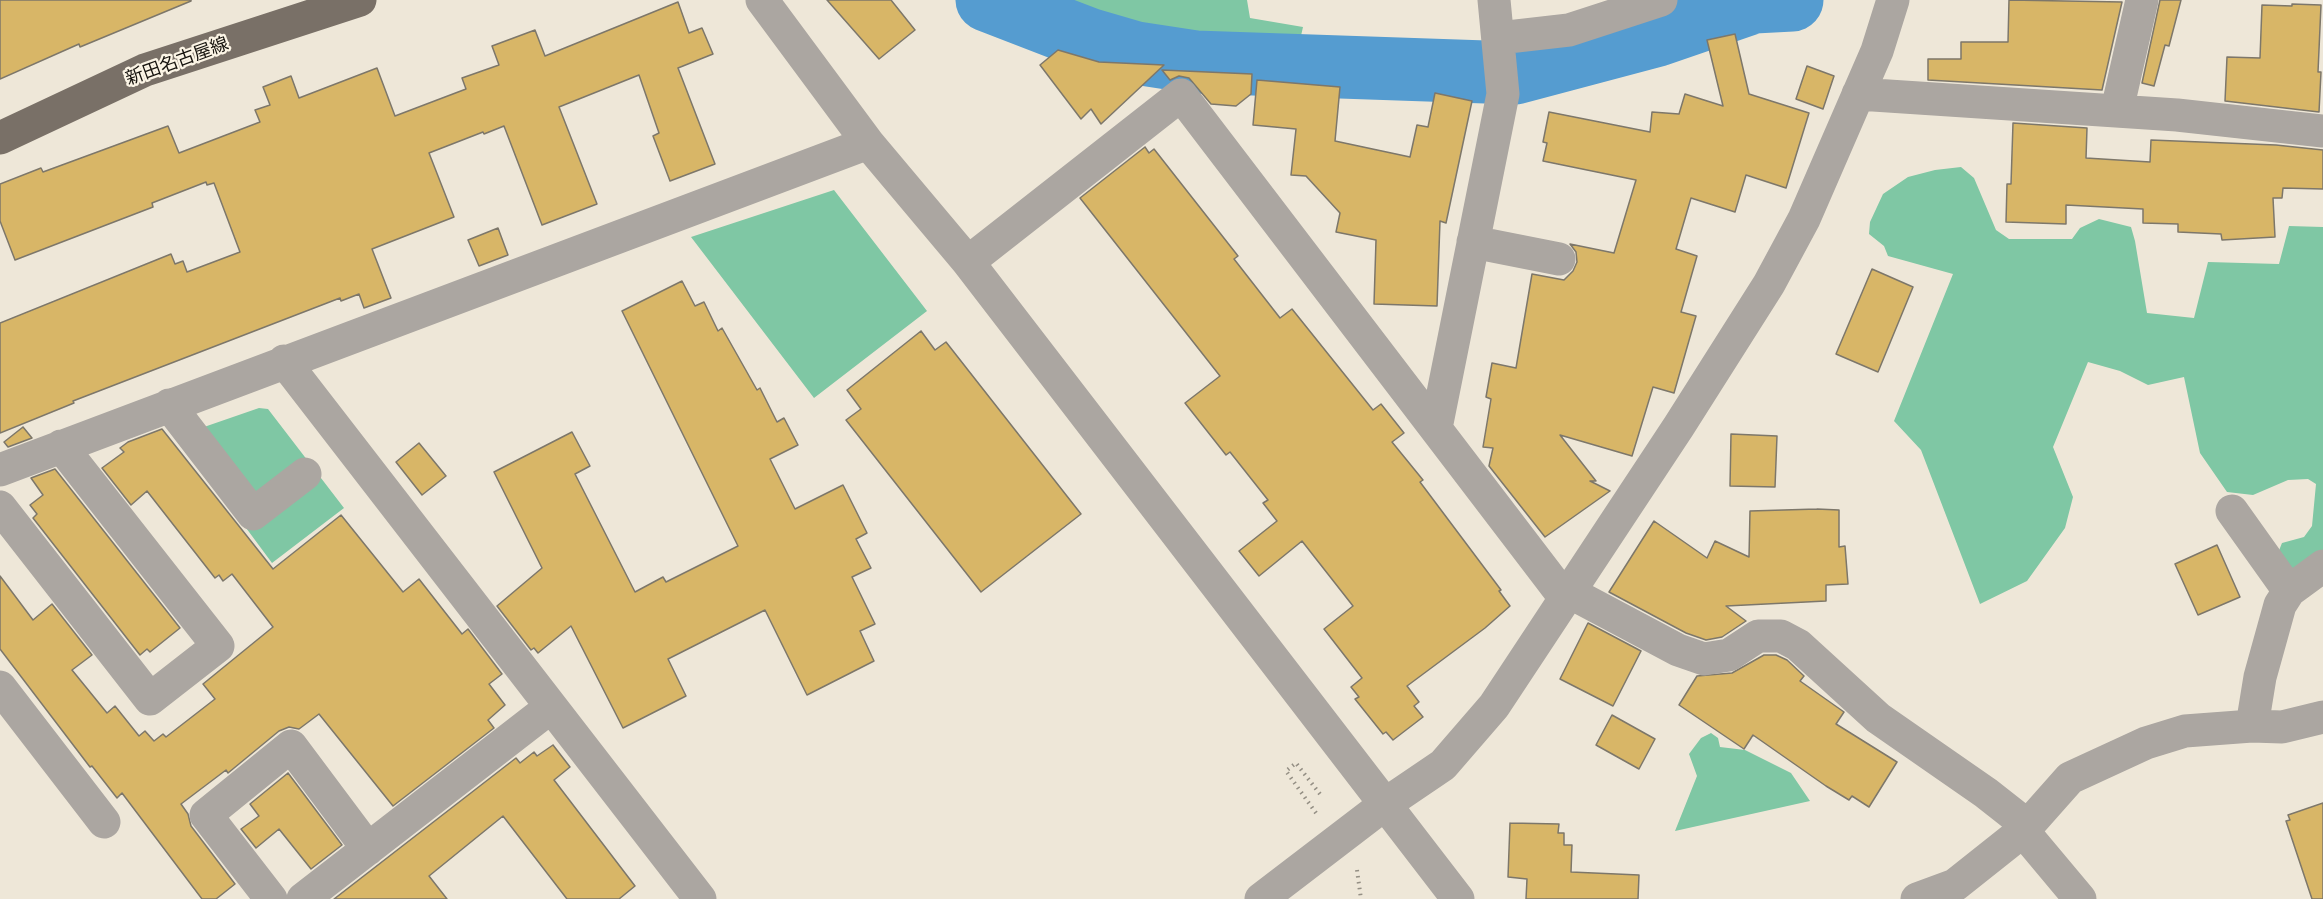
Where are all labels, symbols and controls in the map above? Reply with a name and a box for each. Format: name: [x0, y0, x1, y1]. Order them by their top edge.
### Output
street label: 新田名古屋線: [123, 32, 231, 90]

